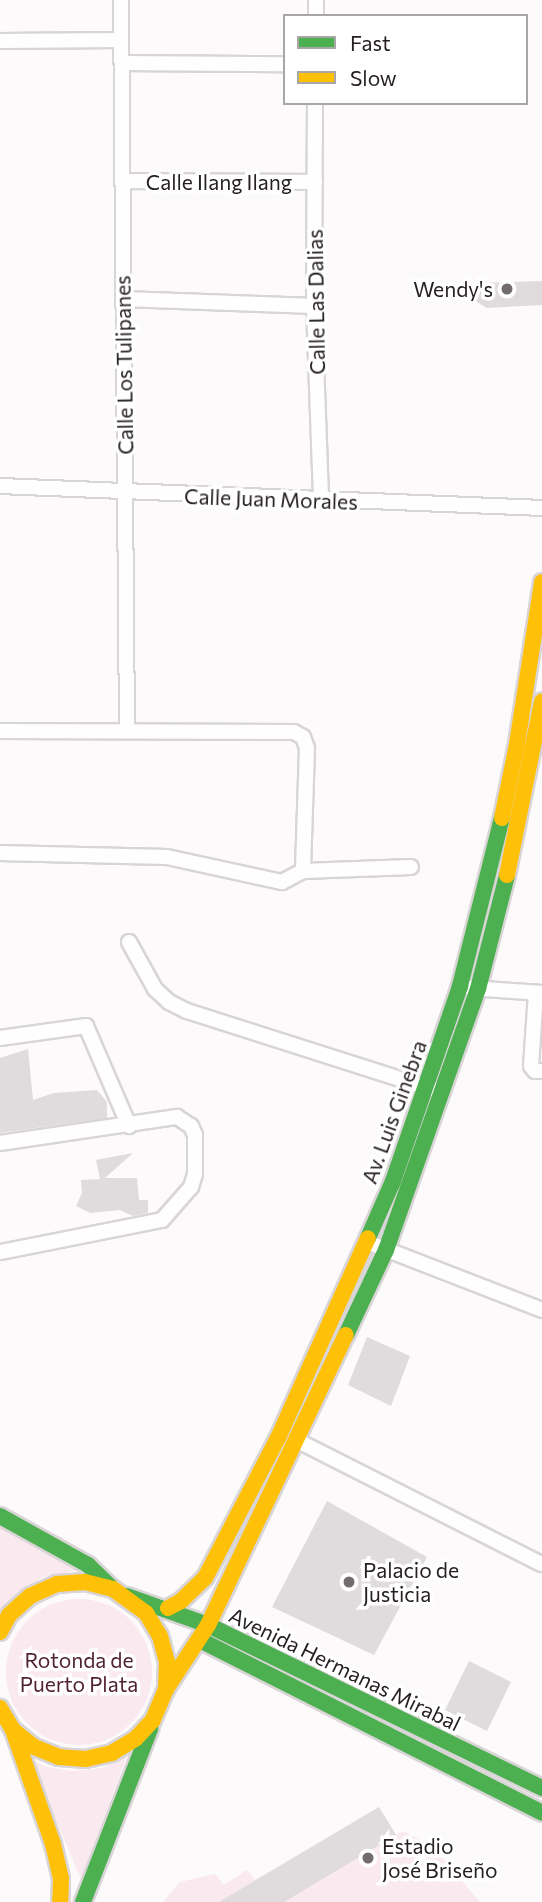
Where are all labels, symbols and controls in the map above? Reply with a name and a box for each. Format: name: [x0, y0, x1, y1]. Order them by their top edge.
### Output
legend: [283, 14, 528, 105]
text: Fast: [350, 30, 391, 55]
text: Slow: [350, 65, 397, 90]
street label: Calle Ilang Ilang: [146, 169, 292, 195]
street label: Calle Las Dalias: [302, 229, 330, 375]
street label: Calle Los Tulipanes: [110, 275, 138, 455]
place label: Wendy's: [413, 276, 493, 302]
marker: Wendy's: [499, 281, 515, 297]
street label: Calle Juan Morales: [184, 483, 358, 515]
street label: Av. Luis Ginebra: [356, 1037, 432, 1187]
place label: Palacio de Justicia: [363, 1557, 459, 1607]
marker: Palacio de Justicia: [341, 1574, 357, 1590]
street label: Avenida Hermanas Mirabal: [225, 1602, 465, 1736]
park label: Rotonda de Puerto Plata: [20, 1647, 138, 1697]
place label: Estadio José Briseño: [382, 1833, 498, 1883]
marker: Estadio José Briseño: [360, 1850, 376, 1866]

